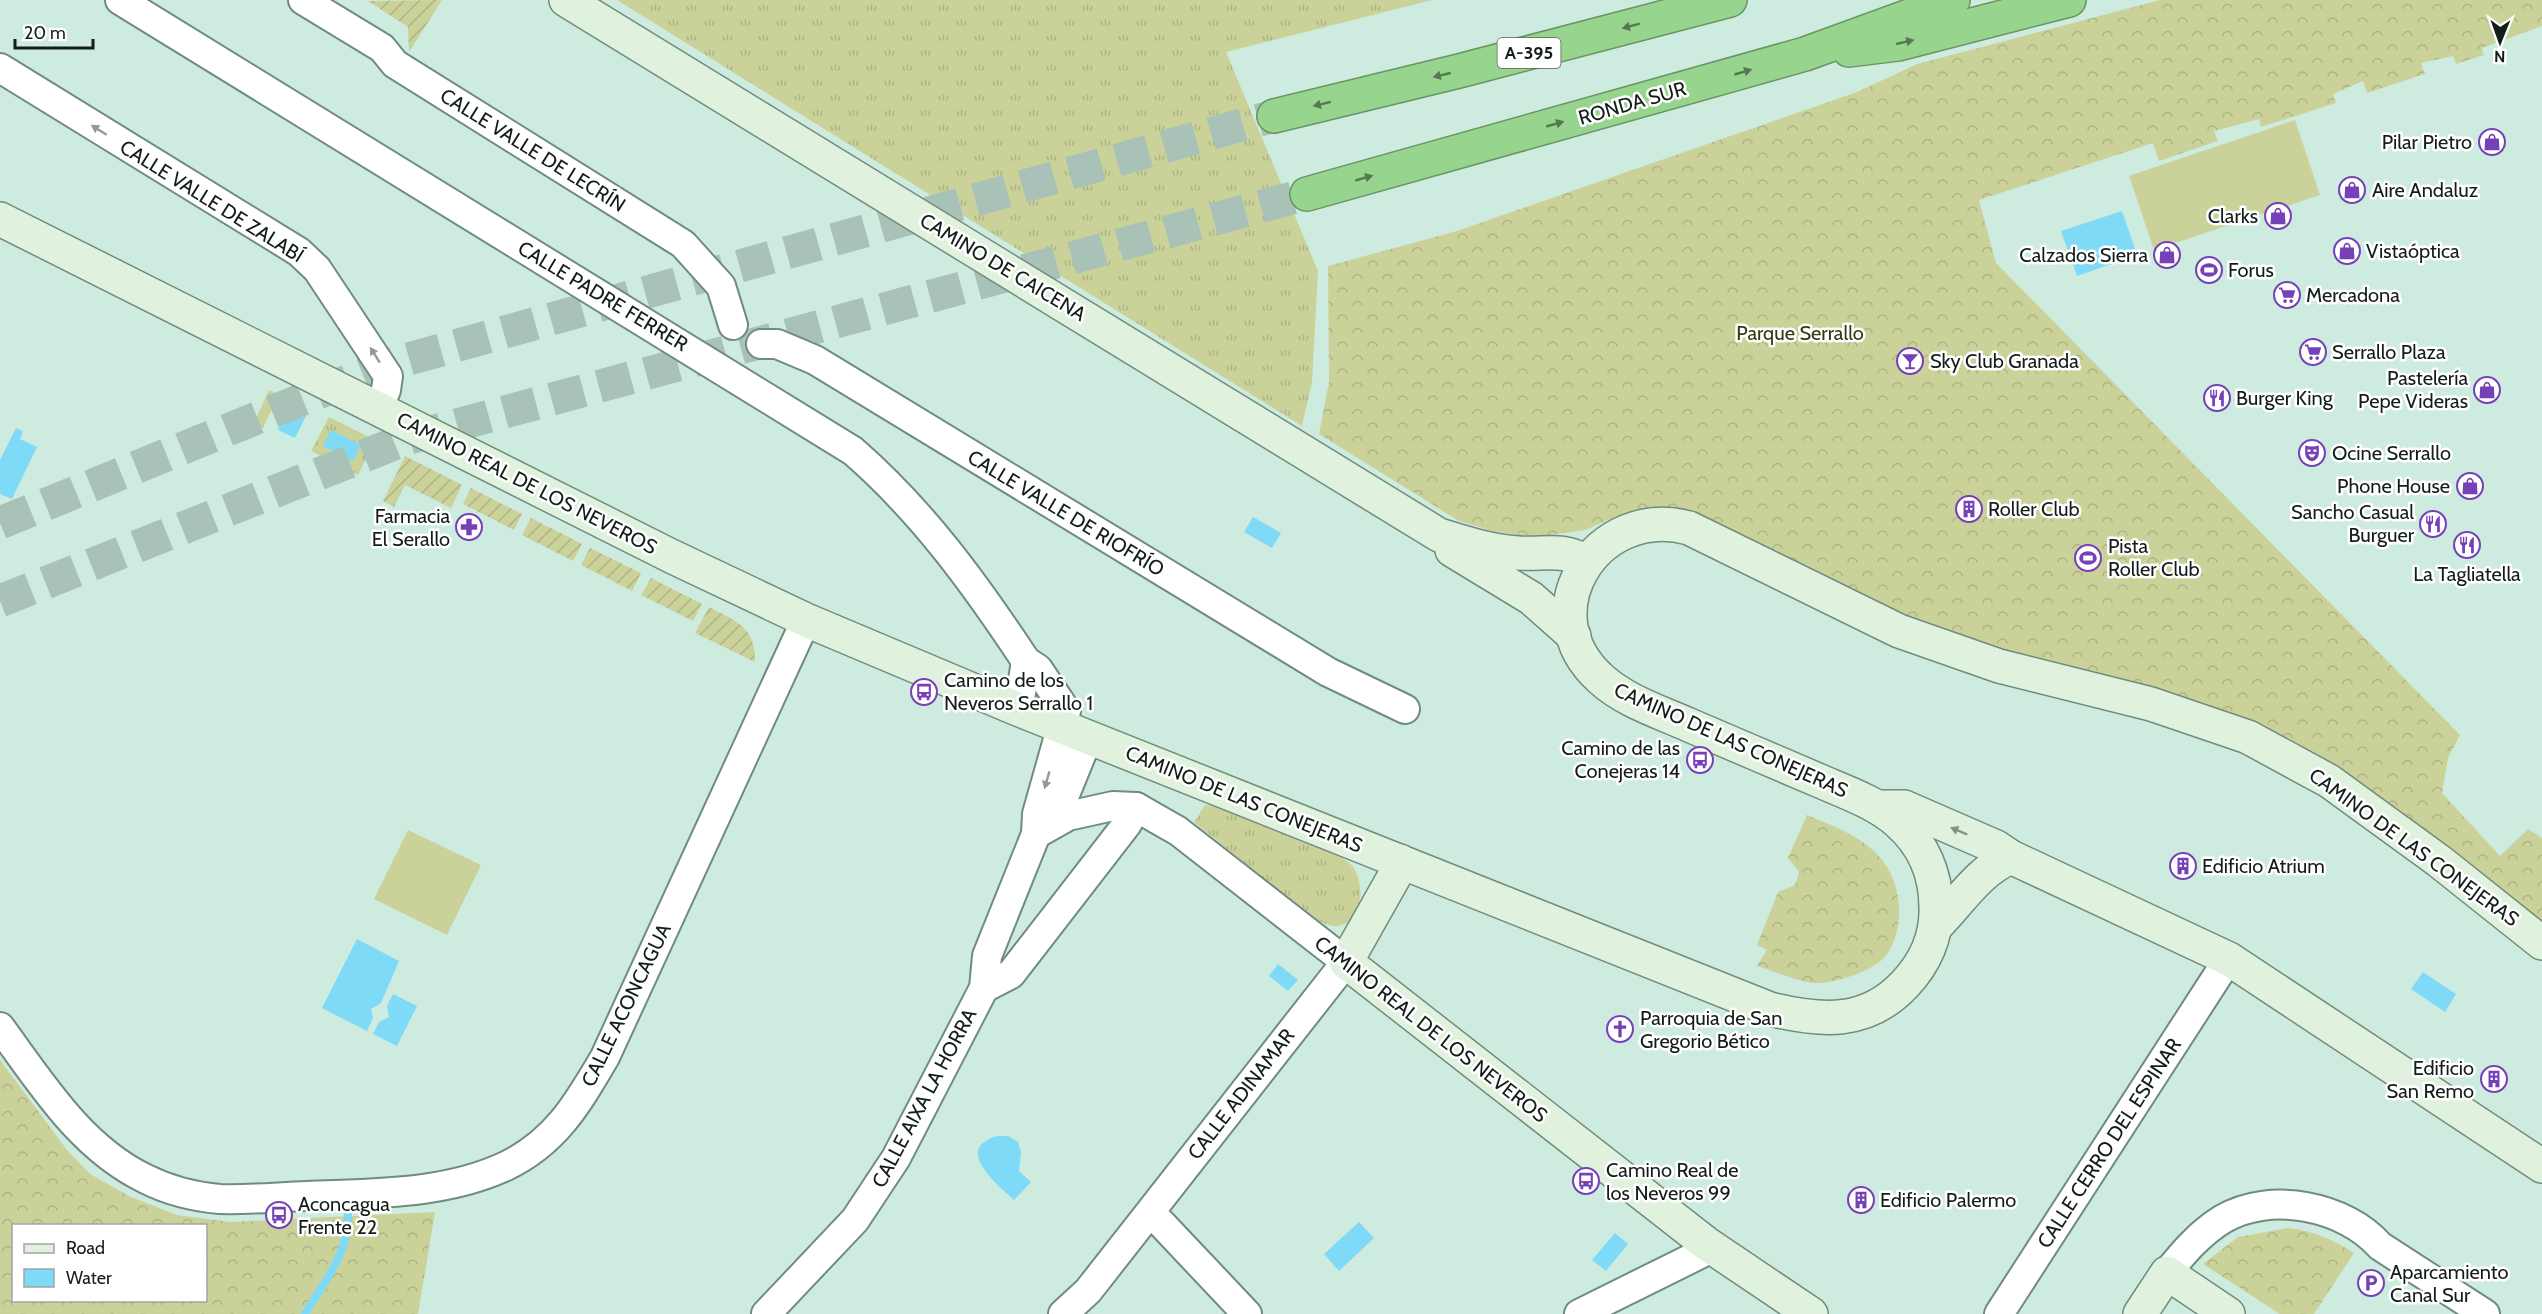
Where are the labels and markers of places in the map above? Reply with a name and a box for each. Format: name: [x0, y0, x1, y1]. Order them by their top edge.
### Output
shop icon: Pilar Pietro: [2477, 127, 2507, 157]
place label: Pilar Pietro: [2382, 130, 2472, 154]
shop icon: Aire Andaluz: [2337, 175, 2367, 205]
place label: Aire Andaluz: [2372, 178, 2478, 202]
shop icon: Clarks: [2263, 201, 2293, 231]
place label: Clarks: [2208, 204, 2258, 228]
shop icon: Vistaóptica: [2332, 236, 2362, 266]
place label: Vistaóptica: [2366, 239, 2460, 263]
shop icon: Calzados Sierra: [2152, 240, 2182, 270]
place label: Calzados Sierra: [2019, 243, 2148, 267]
sports icon: Forus: [2194, 255, 2224, 285]
place label: Forus: [2228, 258, 2274, 282]
supermarket icon: Mercadona: [2272, 280, 2302, 310]
place label: Mercadona: [2306, 283, 2400, 307]
supermarket icon: Serrallo Plaza: [2298, 337, 2328, 367]
place label: Serrallo Plaza: [2332, 340, 2446, 364]
bar icon: Sky Club Granada: [1895, 346, 1925, 376]
place label: Sky Club Granada: [1930, 349, 2079, 373]
place label: Pastelería Pepe Videras: [2358, 366, 2468, 413]
shop icon: Pastelería Pepe Videras: [2472, 375, 2502, 405]
restaurant icon: Burger King: [2202, 383, 2232, 413]
place label: Burger King: [2236, 386, 2334, 410]
theatre icon: Ocine Serrallo: [2297, 438, 2327, 468]
place label: Ocine Serrallo: [2332, 441, 2451, 465]
shop icon: Phone House: [2455, 471, 2485, 501]
place label: Phone House: [2337, 474, 2450, 498]
building icon: Roller Club: [1954, 494, 1984, 524]
place label: Roller Club: [1988, 497, 2080, 521]
place label: Sancho Casual Burguer: [2291, 500, 2415, 547]
place label: Farmacia El Serallo: [372, 504, 450, 551]
restaurant icon: Sancho Casual Burguer: [2418, 509, 2448, 539]
pharmacy icon: Farmacia El Serallo: [454, 512, 484, 542]
restaurant icon: La Tagliatella: [2452, 530, 2482, 560]
place label: Pista Roller Club: [2108, 534, 2200, 581]
sports icon: Pista Roller Club: [2073, 543, 2103, 573]
place label: La Tagliatella: [2413, 562, 2521, 586]
place label: Camino de los Neveros Serrallo 1: [944, 668, 1093, 715]
bus stop icon: Camino de los Neveros Serrallo 1: [909, 677, 939, 707]
place label: Camino de las Conejeras 14: [1561, 736, 1680, 783]
bus stop icon: Camino de las Conejeras 14: [1685, 745, 1715, 775]
building icon: Edificio Atrium: [2168, 851, 2198, 881]
place label: Edificio Atrium: [2202, 854, 2325, 878]
place label: Parroquia de San Gregorio Bético: [1640, 1006, 1782, 1053]
church icon: Parroquia de San Gregorio Bético: [1605, 1014, 1635, 1044]
place label: Edificio San Remo: [2387, 1056, 2474, 1103]
building icon: Edificio San Remo: [2479, 1064, 2509, 1094]
place label: Camino Real de los Neveros 99: [1606, 1158, 1738, 1205]
bus stop icon: Camino Real de los Neveros 99: [1571, 1166, 1601, 1196]
building icon: Edificio Palermo: [1846, 1185, 1876, 1215]
place label: Edificio Palermo: [1880, 1188, 2016, 1212]
place label: Aconcagua Frente 22: [298, 1192, 390, 1239]
bus stop icon: Aconcagua Frente 22: [264, 1200, 294, 1230]
place label: Aparcamiento Canal Sur: [2390, 1260, 2509, 1307]
parking icon: Aparcamiento Canal Sur: [2356, 1268, 2386, 1298]

